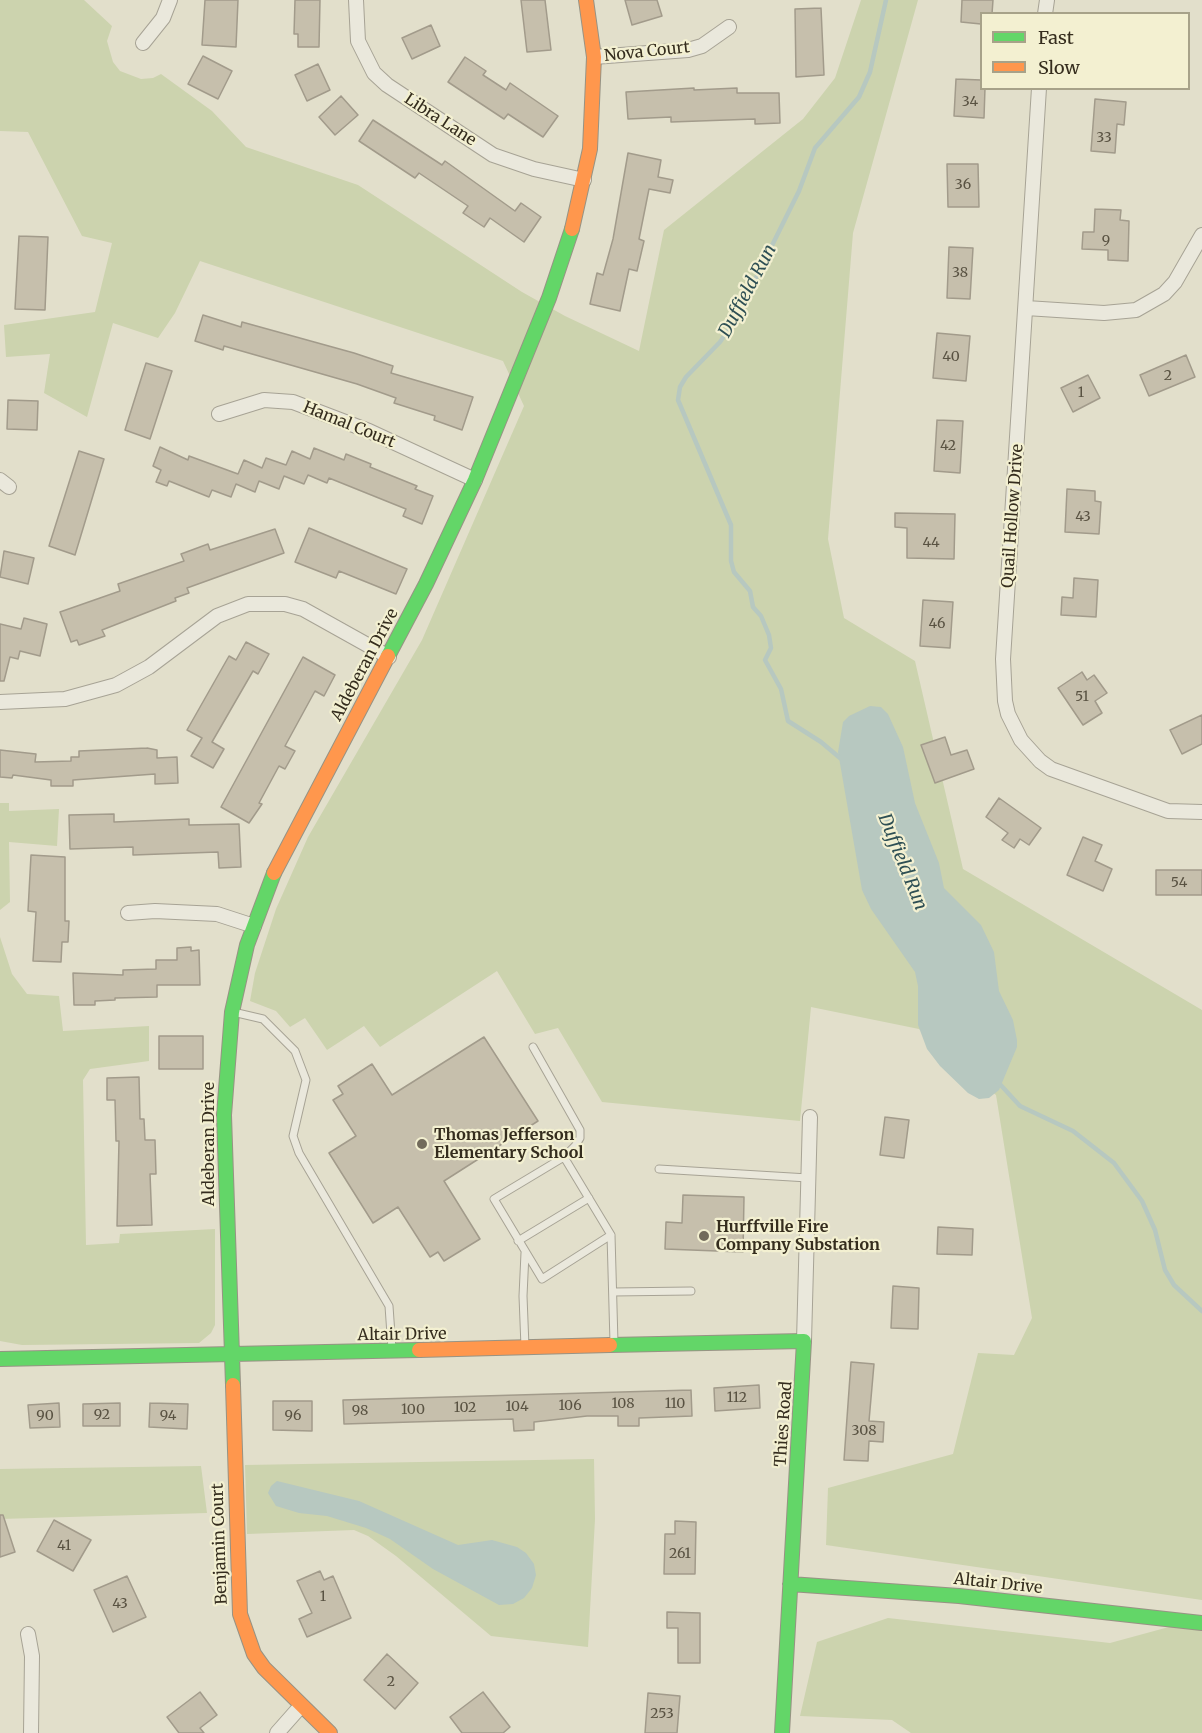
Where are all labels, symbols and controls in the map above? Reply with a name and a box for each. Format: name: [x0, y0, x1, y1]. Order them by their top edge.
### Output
legend: [980, 12, 1190, 90]
text: Fast: [1038, 26, 1074, 49]
street label: Nova Court: [603, 38, 691, 66]
text: Slow: [1038, 56, 1080, 79]
street label: Libra Lane: [401, 90, 479, 150]
house number: 34: [962, 94, 978, 110]
house number: 33: [1096, 130, 1112, 146]
house number: 36: [955, 177, 971, 193]
house number: 9: [1102, 233, 1110, 249]
water label: Duffield Run: [714, 241, 782, 341]
house number: 38: [952, 265, 968, 281]
house number: 40: [942, 349, 960, 365]
house number: 2: [1164, 368, 1172, 384]
house number: 1: [1078, 385, 1084, 401]
street label: Hamal Court: [300, 398, 398, 452]
house number: 42: [940, 438, 956, 454]
street label: Quail Hollow Drive: [998, 443, 1028, 589]
house number: 43: [1075, 509, 1091, 525]
house number: 44: [922, 535, 940, 551]
street label: Aldeberan Drive: [327, 606, 403, 724]
house number: 46: [929, 616, 945, 632]
house number: 51: [1075, 689, 1089, 705]
water label: Duffield Run: [873, 811, 931, 913]
house number: 54: [1171, 875, 1187, 891]
street label: Aldeberan Drive: [199, 1082, 219, 1206]
place label: Thomas Jefferson Elementary School: [434, 1125, 583, 1163]
marker: Thomas Jefferson Elementary School: [415, 1137, 429, 1151]
place label: Hurffville Fire Company Substation: [716, 1217, 880, 1255]
marker: Hurffville Fire Company Substation: [697, 1229, 711, 1243]
street label: Altair Drive: [357, 1325, 447, 1345]
street label: Thies Road: [771, 1381, 797, 1467]
house number: 112: [727, 1390, 747, 1406]
house number: 108: [611, 1396, 635, 1412]
house number: 110: [665, 1396, 685, 1412]
house number: 106: [558, 1398, 582, 1414]
house number: 104: [505, 1399, 529, 1415]
house number: 102: [454, 1400, 476, 1416]
house number: 100: [401, 1402, 425, 1418]
house number: 98: [352, 1403, 368, 1419]
house number: 92: [94, 1407, 110, 1423]
house number: 90: [36, 1408, 54, 1424]
house number: 94: [160, 1408, 176, 1424]
house number: 96: [285, 1408, 301, 1424]
house number: 308: [851, 1423, 877, 1439]
street label: Benjamin Court: [208, 1483, 232, 1605]
house number: 41: [57, 1538, 71, 1554]
house number: 261: [669, 1546, 691, 1562]
street label: Altair Drive: [953, 1570, 1043, 1598]
house number: 1: [320, 1589, 326, 1605]
house number: 43: [112, 1596, 128, 1612]
house number: 2: [387, 1674, 395, 1690]
house number: 253: [650, 1706, 674, 1722]

